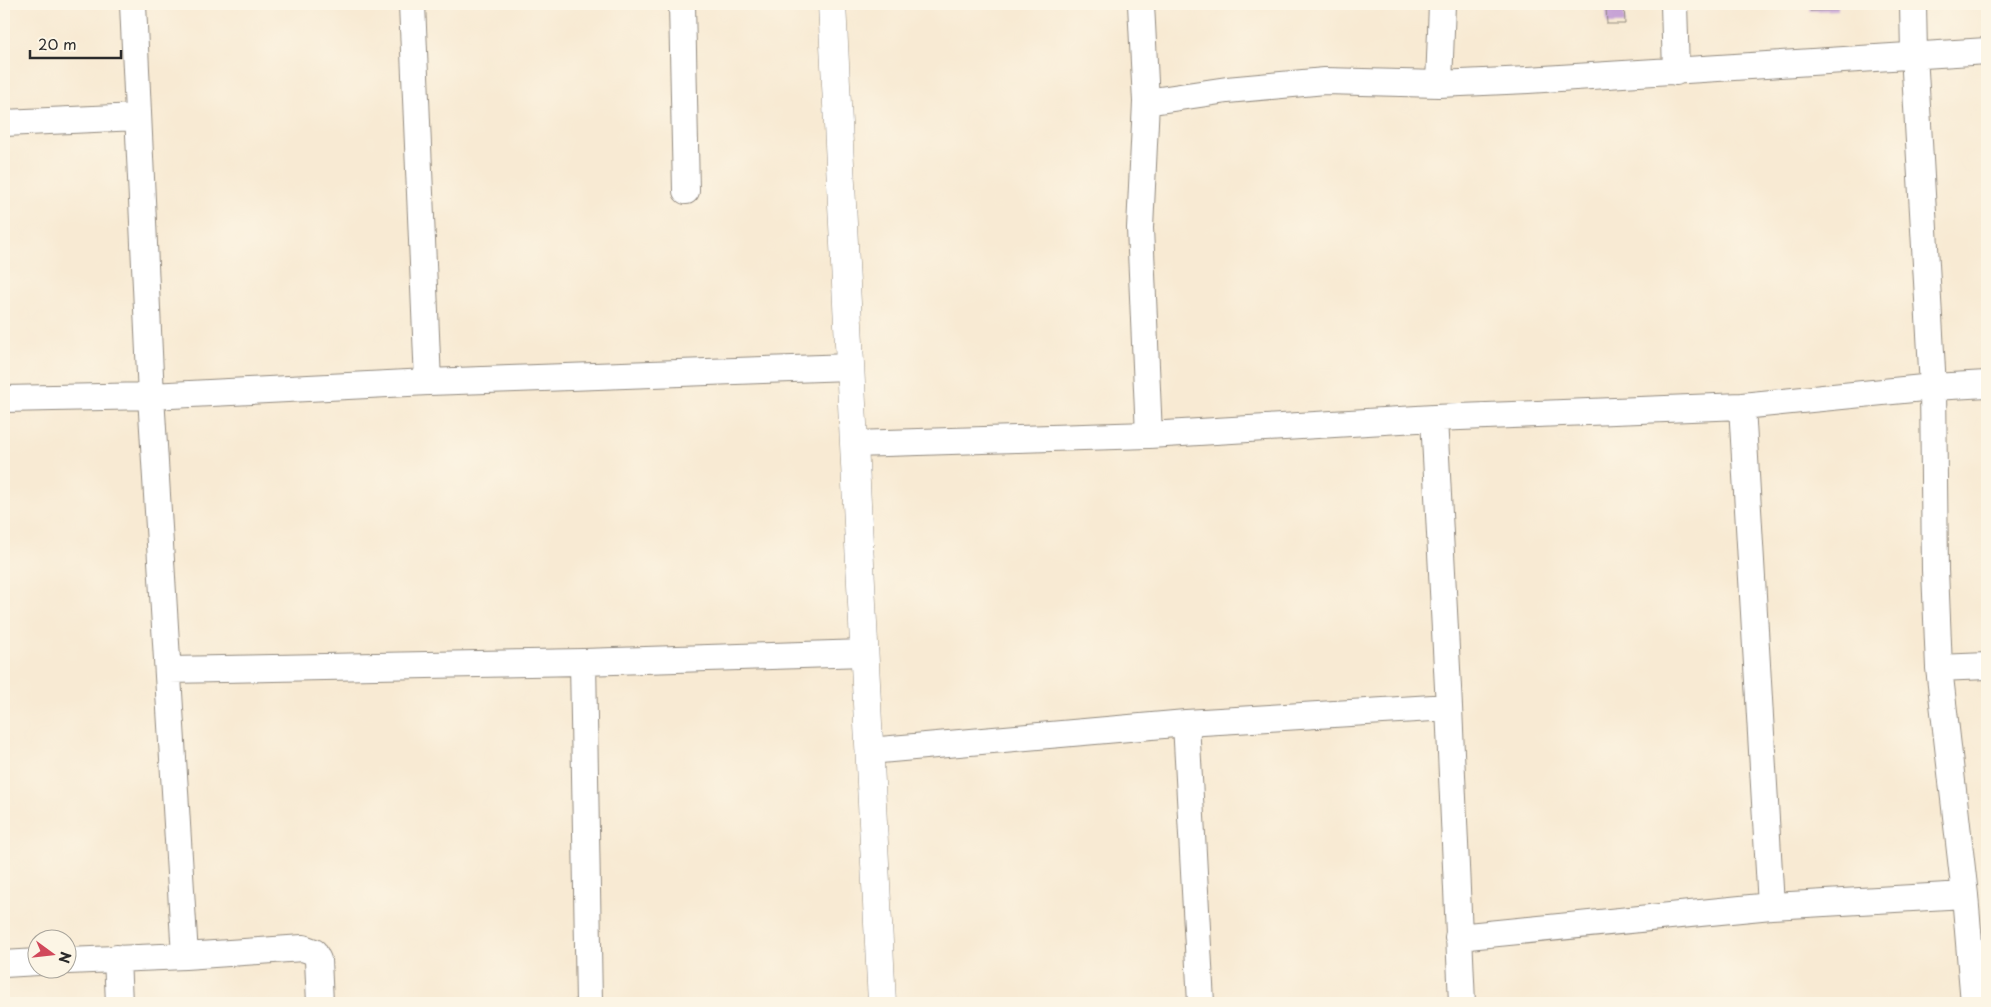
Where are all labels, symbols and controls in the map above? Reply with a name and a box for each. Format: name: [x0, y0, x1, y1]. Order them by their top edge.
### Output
scale bar: [30, 28, 121, 60]
text: 20 m: [38, 32, 77, 55]
north arrow: [28, 930, 78, 980]
text: N: [53, 949, 77, 966]

